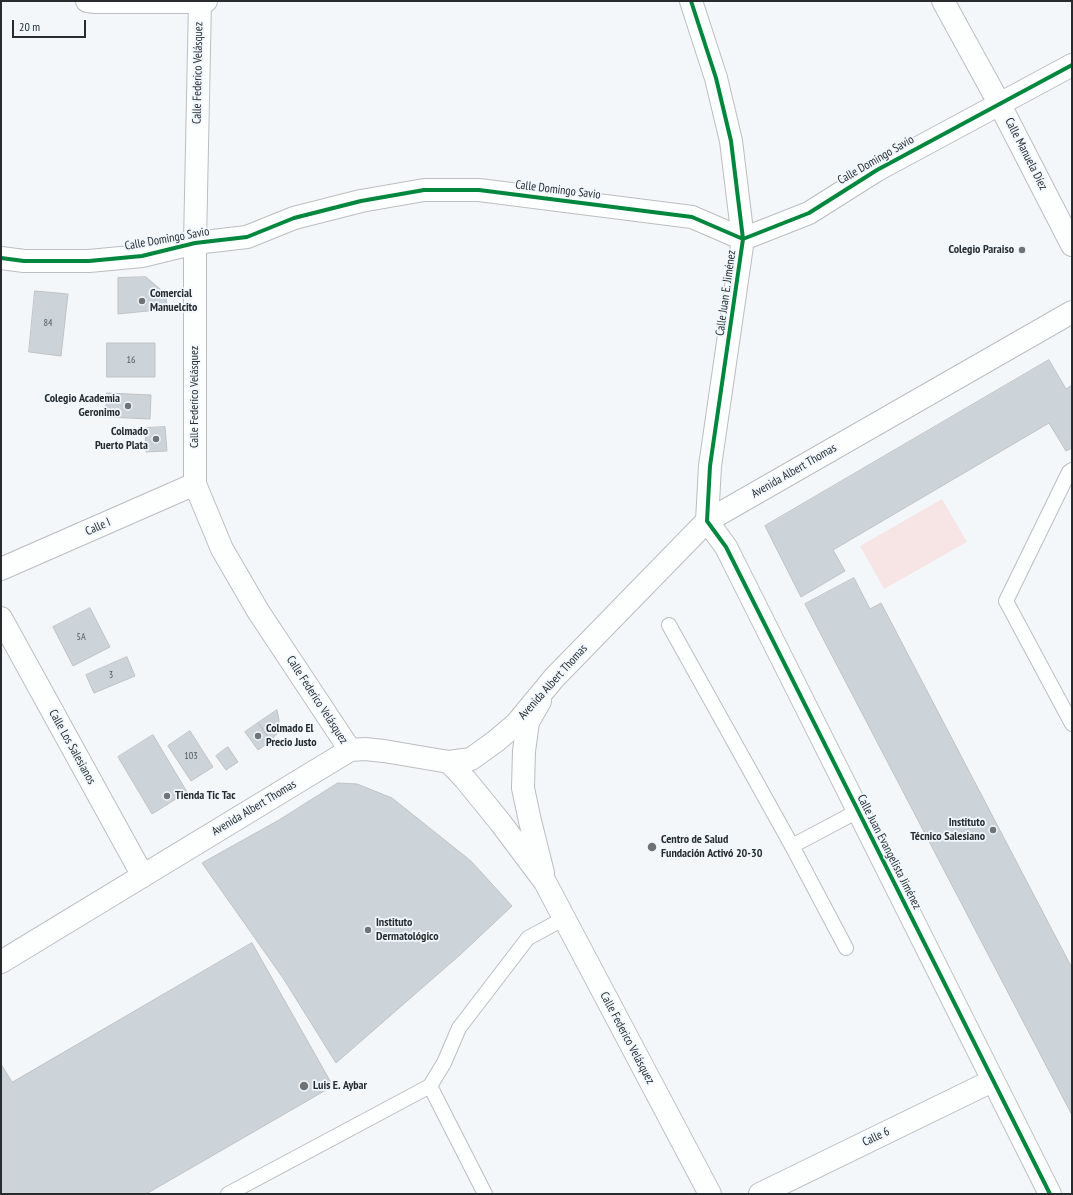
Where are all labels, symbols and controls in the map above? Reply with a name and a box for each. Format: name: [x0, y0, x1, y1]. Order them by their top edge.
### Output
scale bar: [14, 12, 88, 38]
text: 20 m: [19, 19, 40, 34]
street label: Calle Federico Velásquez: [190, 22, 206, 124]
street label: Calle Manuela Díez: [1002, 115, 1050, 193]
street label: Calle Domingo Savio: [835, 132, 917, 188]
street label: Calle Domingo Savio: [515, 178, 601, 202]
street label: Calle Domingo Savio: [124, 224, 210, 254]
place label: Colegio Paraiso: [949, 243, 1014, 257]
marker: Colegio Paraiso: [1017, 245, 1027, 255]
street label: Calle Juan E. Jiménez: [713, 249, 739, 337]
place label: Comercial Manuelcito: [150, 287, 197, 315]
marker: Comercial Manuelcito: [137, 296, 147, 306]
house number: 84: [44, 317, 52, 329]
street label: Calle Federico Velásquez: [188, 346, 202, 448]
house number: 16: [127, 354, 135, 366]
place label: Colegio Academia Geronimo: [45, 392, 120, 420]
marker: Colegio Academia Geronimo: [123, 401, 133, 411]
place label: Colmado Puerto Plata: [95, 425, 148, 453]
marker: Colmado Puerto Plata: [151, 434, 161, 444]
street label: Avenida Albert Thomas: [749, 441, 839, 501]
street label: Calle I: [83, 515, 113, 539]
house number: 5A: [76, 631, 86, 643]
street label: Avenida Albert Thomas: [516, 642, 590, 722]
street label: Calle Federico Velásquez: [283, 653, 351, 747]
house number: 3: [109, 669, 113, 681]
street label: Calle Los Salesianos: [46, 707, 98, 787]
place label: Colmado El Precio Justo: [266, 722, 317, 750]
marker: Colmado El Precio Justo: [253, 731, 263, 741]
house number: 103: [184, 750, 198, 762]
street label: Avenida Albert Thomas: [209, 777, 299, 839]
place label: Tienda Tic Tac: [175, 789, 236, 803]
marker: Tienda Tic Tac: [162, 791, 172, 801]
street label: Calle Juan Evangelista Jiménez: [854, 792, 924, 912]
place label: Instituto Técnico Salesiano: [910, 816, 985, 844]
marker: Instituto Técnico Salesiano: [988, 825, 998, 835]
place label: Centro de Salud Fundación Activó 20-30: [661, 833, 762, 861]
marker: Centro de Salud Fundación Activó 20-30: [646, 841, 658, 853]
place label: Instituto Dermatológico: [376, 916, 438, 944]
marker: Instituto Dermatológico: [363, 925, 373, 935]
street label: Calle Federico Velásquez: [597, 990, 657, 1086]
place label: Luis E. Aybar: [313, 1079, 367, 1093]
marker: Luis E. Aybar: [298, 1080, 310, 1092]
street label: Calle 6: [860, 1124, 892, 1150]

